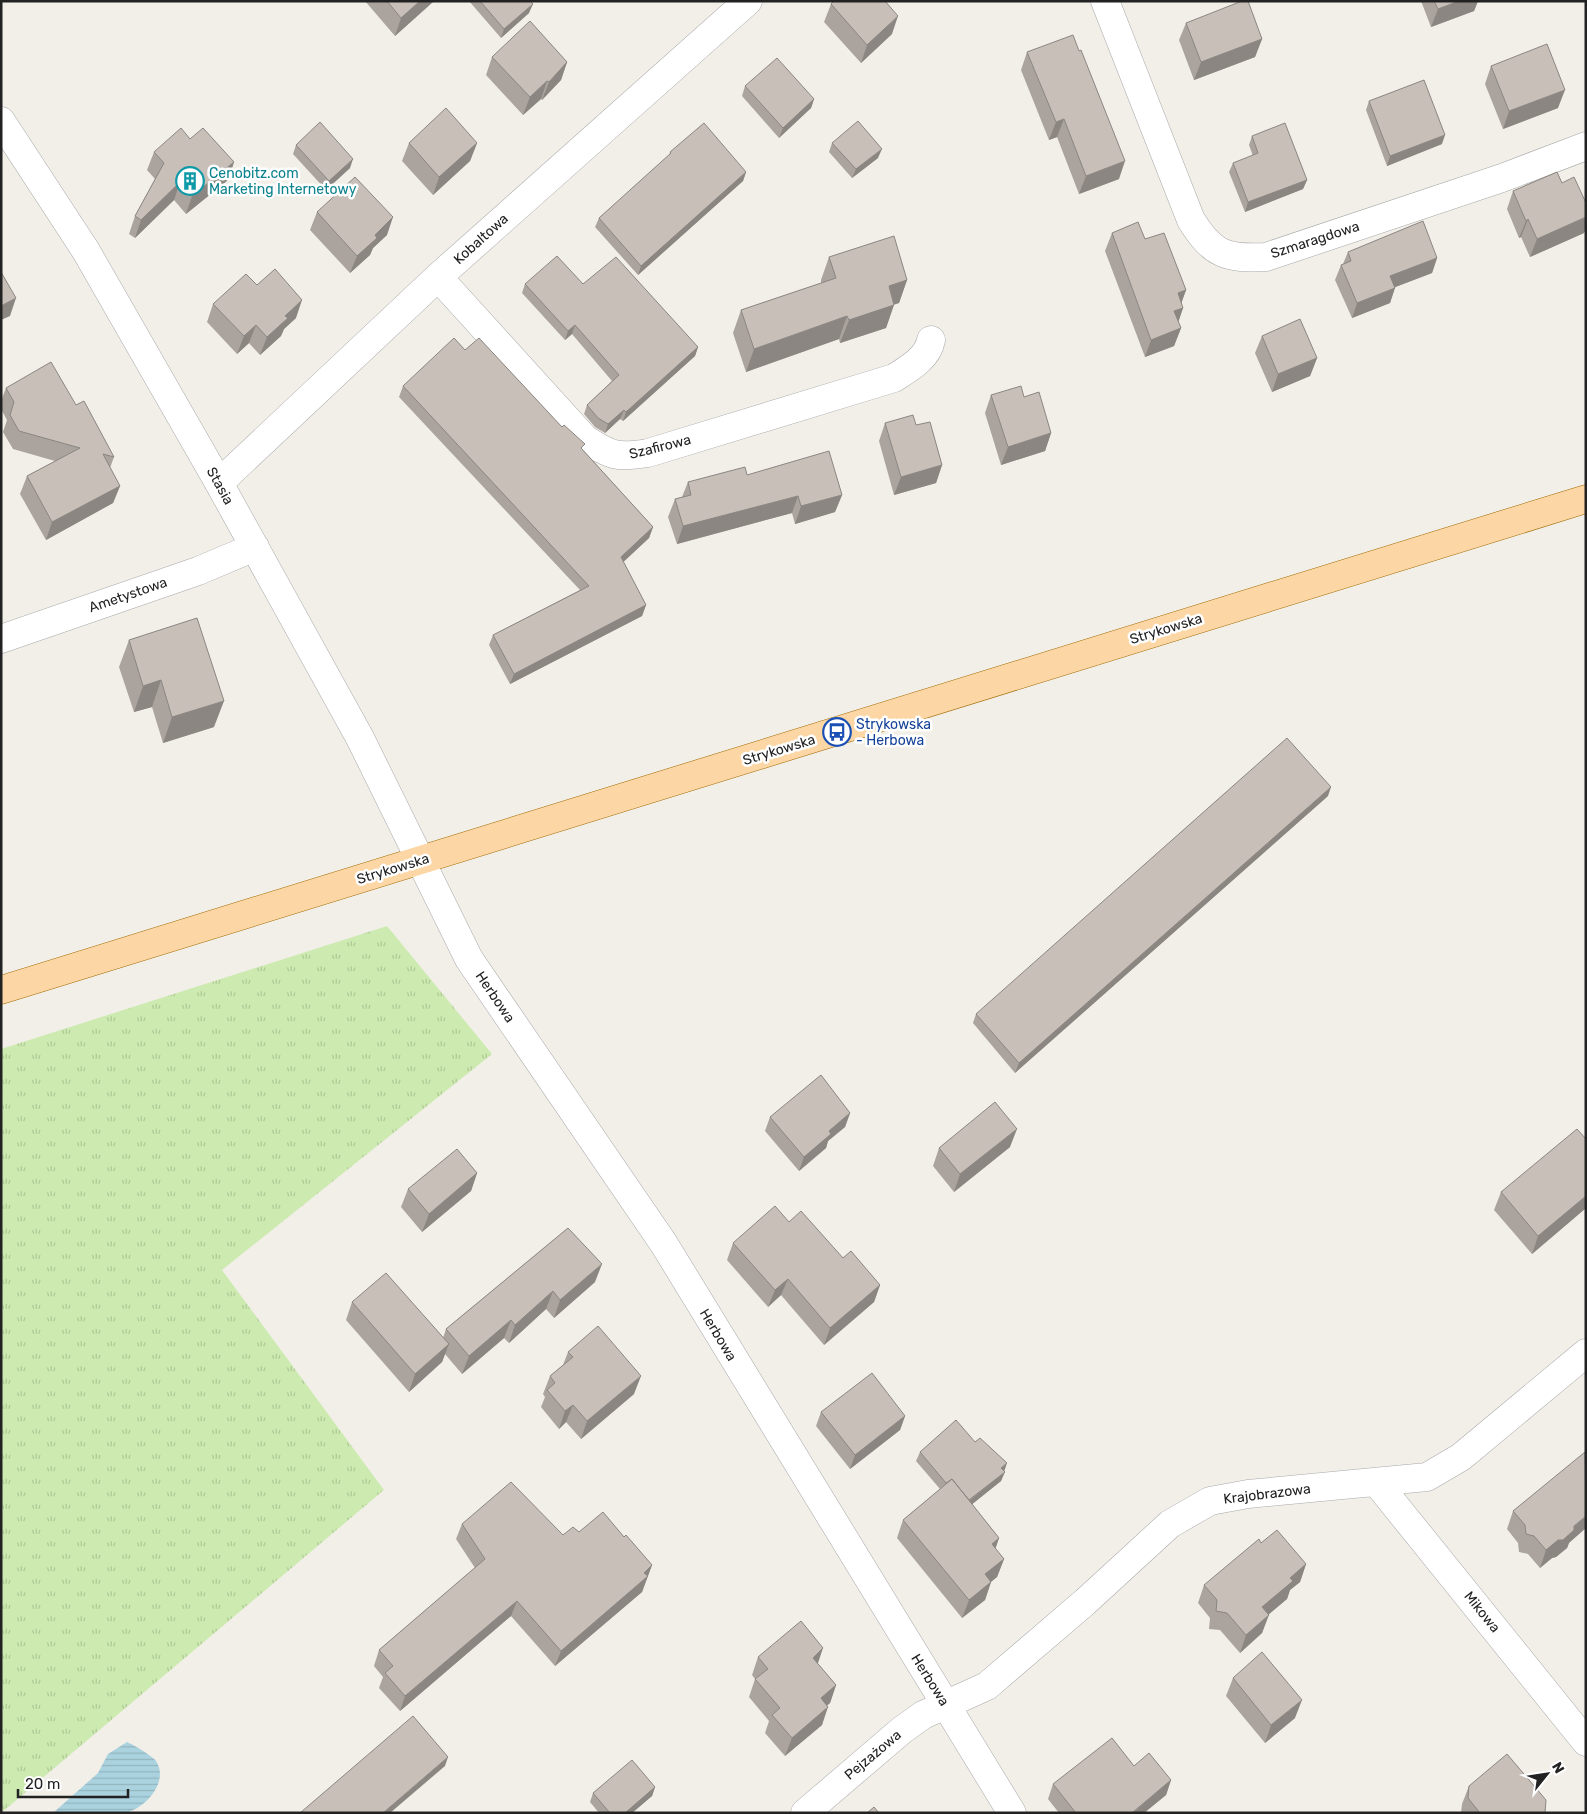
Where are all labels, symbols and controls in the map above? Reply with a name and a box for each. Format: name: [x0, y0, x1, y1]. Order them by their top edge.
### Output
place label: Cenobitz.com Marketing Internetowy: [209, 165, 357, 198]
building icon: Cenobitz.com Marketing Internetowy: [175, 166, 205, 196]
street label: Kobaltowa: [450, 210, 512, 268]
street label: Szmaragdowa: [1269, 218, 1361, 262]
street label: Szafirowa: [627, 431, 693, 463]
street label: Stasia: [203, 464, 237, 508]
street label: Ametystowa: [87, 574, 169, 616]
street label: Strykowska: [1128, 610, 1204, 648]
place label: Strykowska - Herbowa: [856, 716, 931, 749]
bus stop icon: Strykowska - Herbowa: [822, 717, 852, 747]
street label: Strykowska: [741, 731, 817, 769]
street label: Strykowska: [355, 850, 431, 888]
street label: Herbowa: [472, 968, 518, 1026]
street label: Herbowa: [696, 1306, 740, 1364]
street label: Krajobrazowa: [1222, 1480, 1312, 1508]
street label: Mikowa: [1460, 1588, 1504, 1636]
street label: Herbowa: [907, 1651, 953, 1709]
street label: Pejzażowa: [841, 1726, 905, 1784]
north arrow: [1522, 1749, 1572, 1799]
text: N: [1548, 1759, 1568, 1776]
scale bar: [18, 1766, 128, 1798]
text: 20 m: [25, 1775, 60, 1793]

